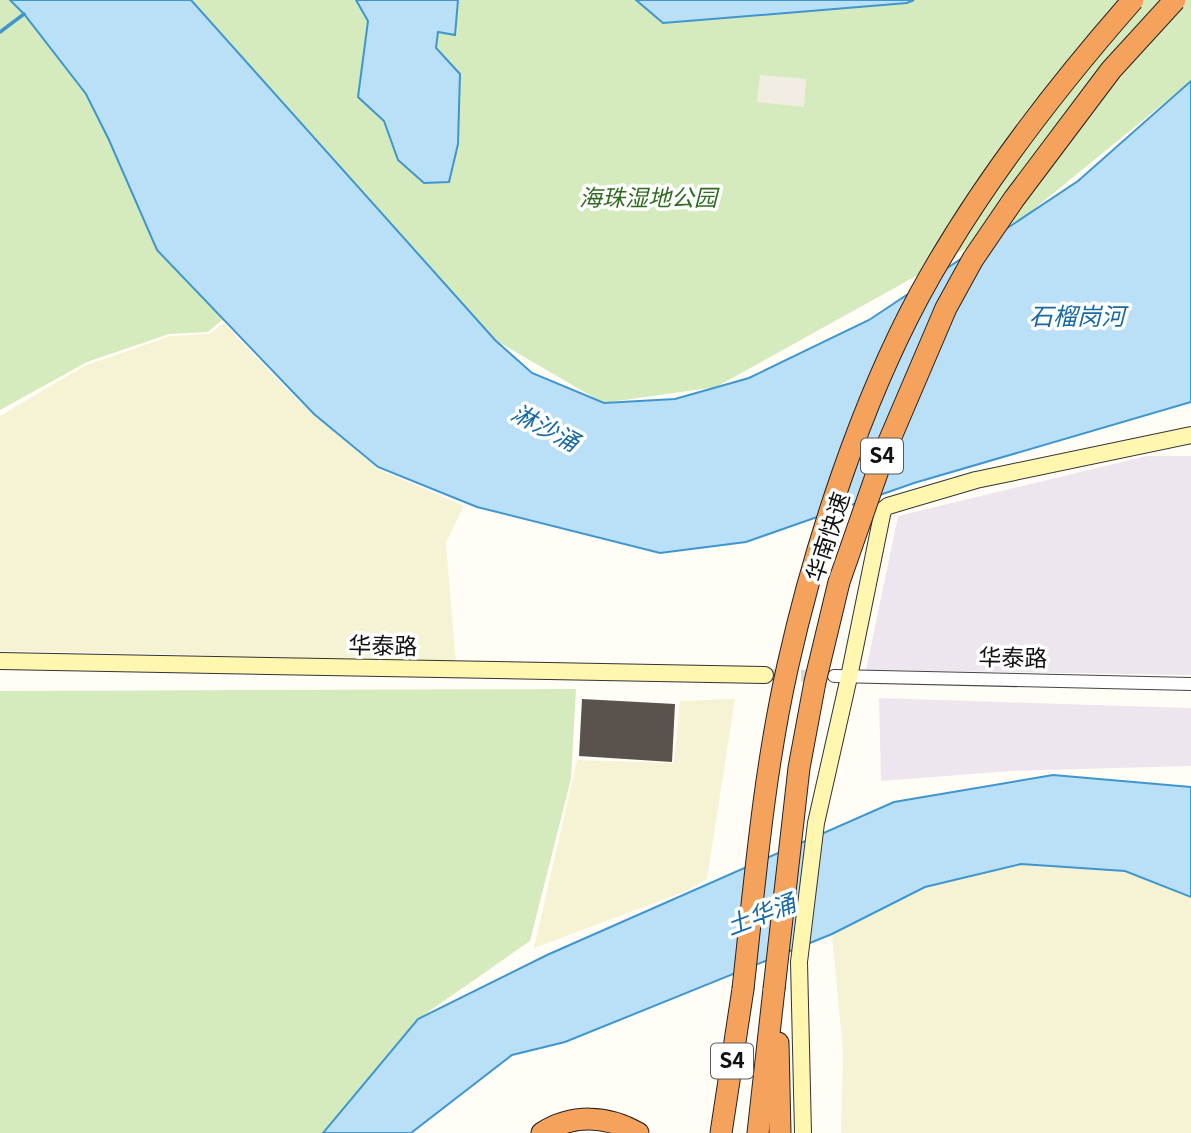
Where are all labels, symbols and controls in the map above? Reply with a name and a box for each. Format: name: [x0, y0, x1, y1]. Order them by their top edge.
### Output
park label: 海珠湿地公园: [579, 179, 720, 213]
water label: 石榴岗河: [1029, 297, 1129, 332]
water label: 淋沙涌: [506, 393, 589, 460]
road number: S4: [861, 438, 903, 474]
street label: 华南快速: [796, 487, 856, 585]
street label: 华泰路: [348, 626, 418, 662]
street label: 华泰路: [978, 638, 1048, 674]
water label: 土华涌: [720, 882, 803, 942]
road number: S4: [711, 1044, 753, 1078]

